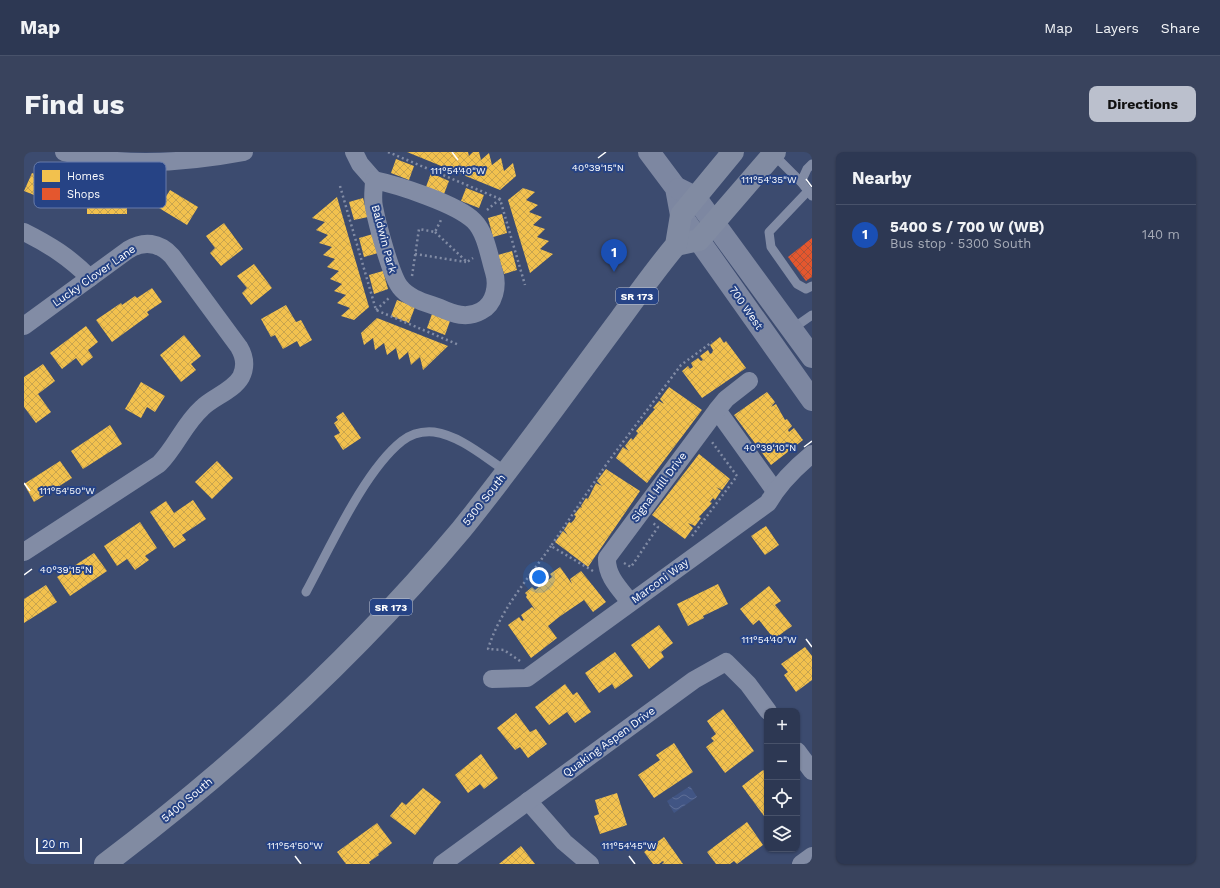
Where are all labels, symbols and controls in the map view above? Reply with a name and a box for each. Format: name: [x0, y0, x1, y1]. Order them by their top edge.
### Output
text: Map: [20, 16, 60, 39]
text: Map: [1044, 20, 1073, 36]
text: Layers: [1095, 20, 1139, 36]
text: Share: [1161, 20, 1200, 36]
button: Directions: [1089, 86, 1196, 122]
text: Find us: [24, 88, 124, 121]
legend: [34, 162, 166, 208]
text: 40°39'15"N: [572, 162, 624, 173]
text: 111°54'40"W: [430, 165, 486, 176]
text: Nearby: [852, 168, 911, 188]
text: Homes: [67, 170, 104, 183]
text: 111°54'35"W: [741, 174, 797, 185]
text: Shops: [67, 188, 100, 201]
street label: Baldwin Park: [369, 204, 399, 274]
text: 5400 S / 700 W (WB): [890, 218, 1045, 236]
text: 1: [862, 227, 868, 242]
text: 140 m: [1142, 227, 1180, 242]
text: Bus stop · 5300 South: [890, 236, 1031, 251]
pin: 1: [601, 239, 627, 272]
street label: Lucky Clover Lane: [50, 242, 138, 310]
street label: 700 West: [726, 284, 766, 333]
road number: SR 173: [616, 288, 658, 304]
text: 40°39'10"N: [744, 442, 796, 453]
street label: Signal Hill Drive: [629, 450, 689, 524]
street label: 5300 South: [460, 472, 508, 528]
text: 111°54'50"W: [39, 485, 95, 496]
street label: Marconi Way: [629, 556, 691, 606]
text: 40°39'15"N: [40, 564, 92, 575]
your location: [529, 567, 549, 587]
road number: SR 173: [370, 599, 412, 615]
text: 111°54'40"W: [741, 634, 797, 645]
street label: Quaking Aspen Drive: [560, 704, 658, 780]
map controls: [764, 708, 800, 852]
button: +: [764, 708, 800, 744]
button: −: [764, 744, 800, 780]
street label: 5400 South: [159, 775, 215, 825]
button: locate: [764, 780, 800, 816]
button: layers: [764, 816, 800, 852]
scale bar: [36, 836, 82, 855]
text: 20 m: [42, 838, 70, 851]
text: 111°54'50"W: [267, 840, 323, 851]
text: 111°54'45"W: [602, 840, 657, 851]

